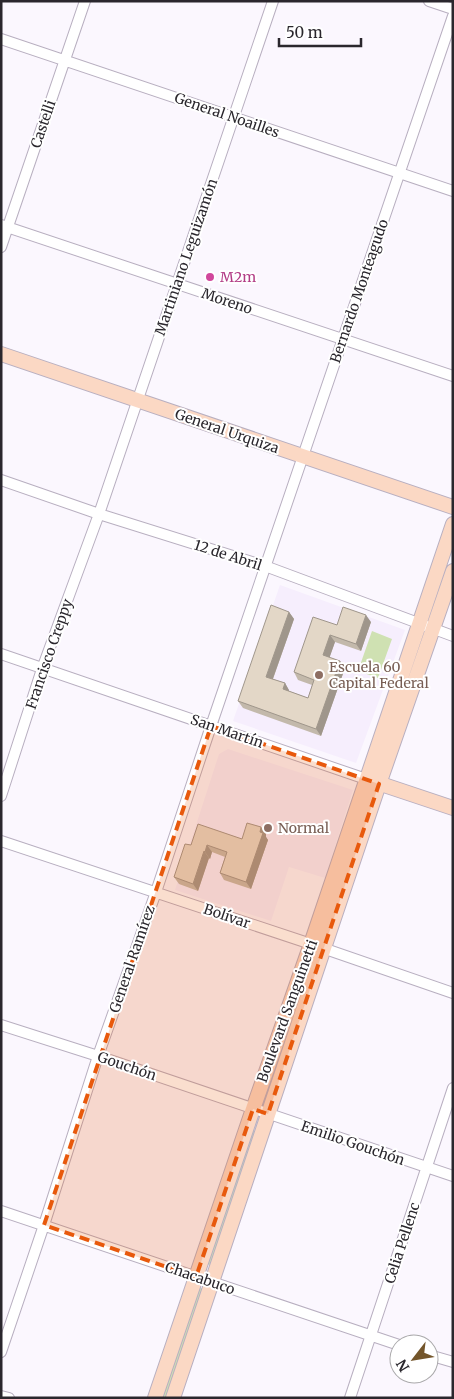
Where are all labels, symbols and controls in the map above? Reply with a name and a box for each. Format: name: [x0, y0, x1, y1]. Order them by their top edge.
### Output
scale bar: [279, 15, 362, 47]
text: 50 m: [286, 23, 323, 42]
street label: General Noailles: [172, 89, 282, 141]
street label: Castelli: [26, 97, 60, 150]
street label: Martiniano Leguizamón: [151, 176, 221, 338]
street label: Bernardo Monteagudo: [326, 217, 392, 365]
place label: M2m: [220, 268, 256, 286]
marker: M2m: [204, 271, 216, 283]
street label: Moreno: [199, 284, 255, 318]
street label: General Urquiza: [173, 405, 282, 457]
street label: 12 de Abril: [192, 536, 265, 575]
street label: Francisco Creppy: [22, 596, 77, 712]
place label: Escuela 60 Capital Federal: [329, 658, 429, 692]
marker: Escuela 60 Capital Federal: [313, 669, 325, 681]
street label: San Martín: [188, 710, 266, 752]
place label: Normal: [278, 819, 330, 837]
marker: Normal: [262, 822, 274, 834]
street label: Bolívar: [201, 900, 253, 932]
street label: General Ramírez: [105, 903, 159, 1015]
street label: Boulevard Sanguinetti: [253, 937, 321, 1085]
street label: Gouchón: [95, 1048, 159, 1084]
street label: Emilio Gouchón: [299, 1117, 407, 1169]
street label: Celia Pellenc: [380, 1200, 424, 1286]
street label: Chacabuco: [163, 1258, 237, 1298]
north arrow: [389, 1334, 439, 1384]
text: N: [392, 1356, 413, 1375]

